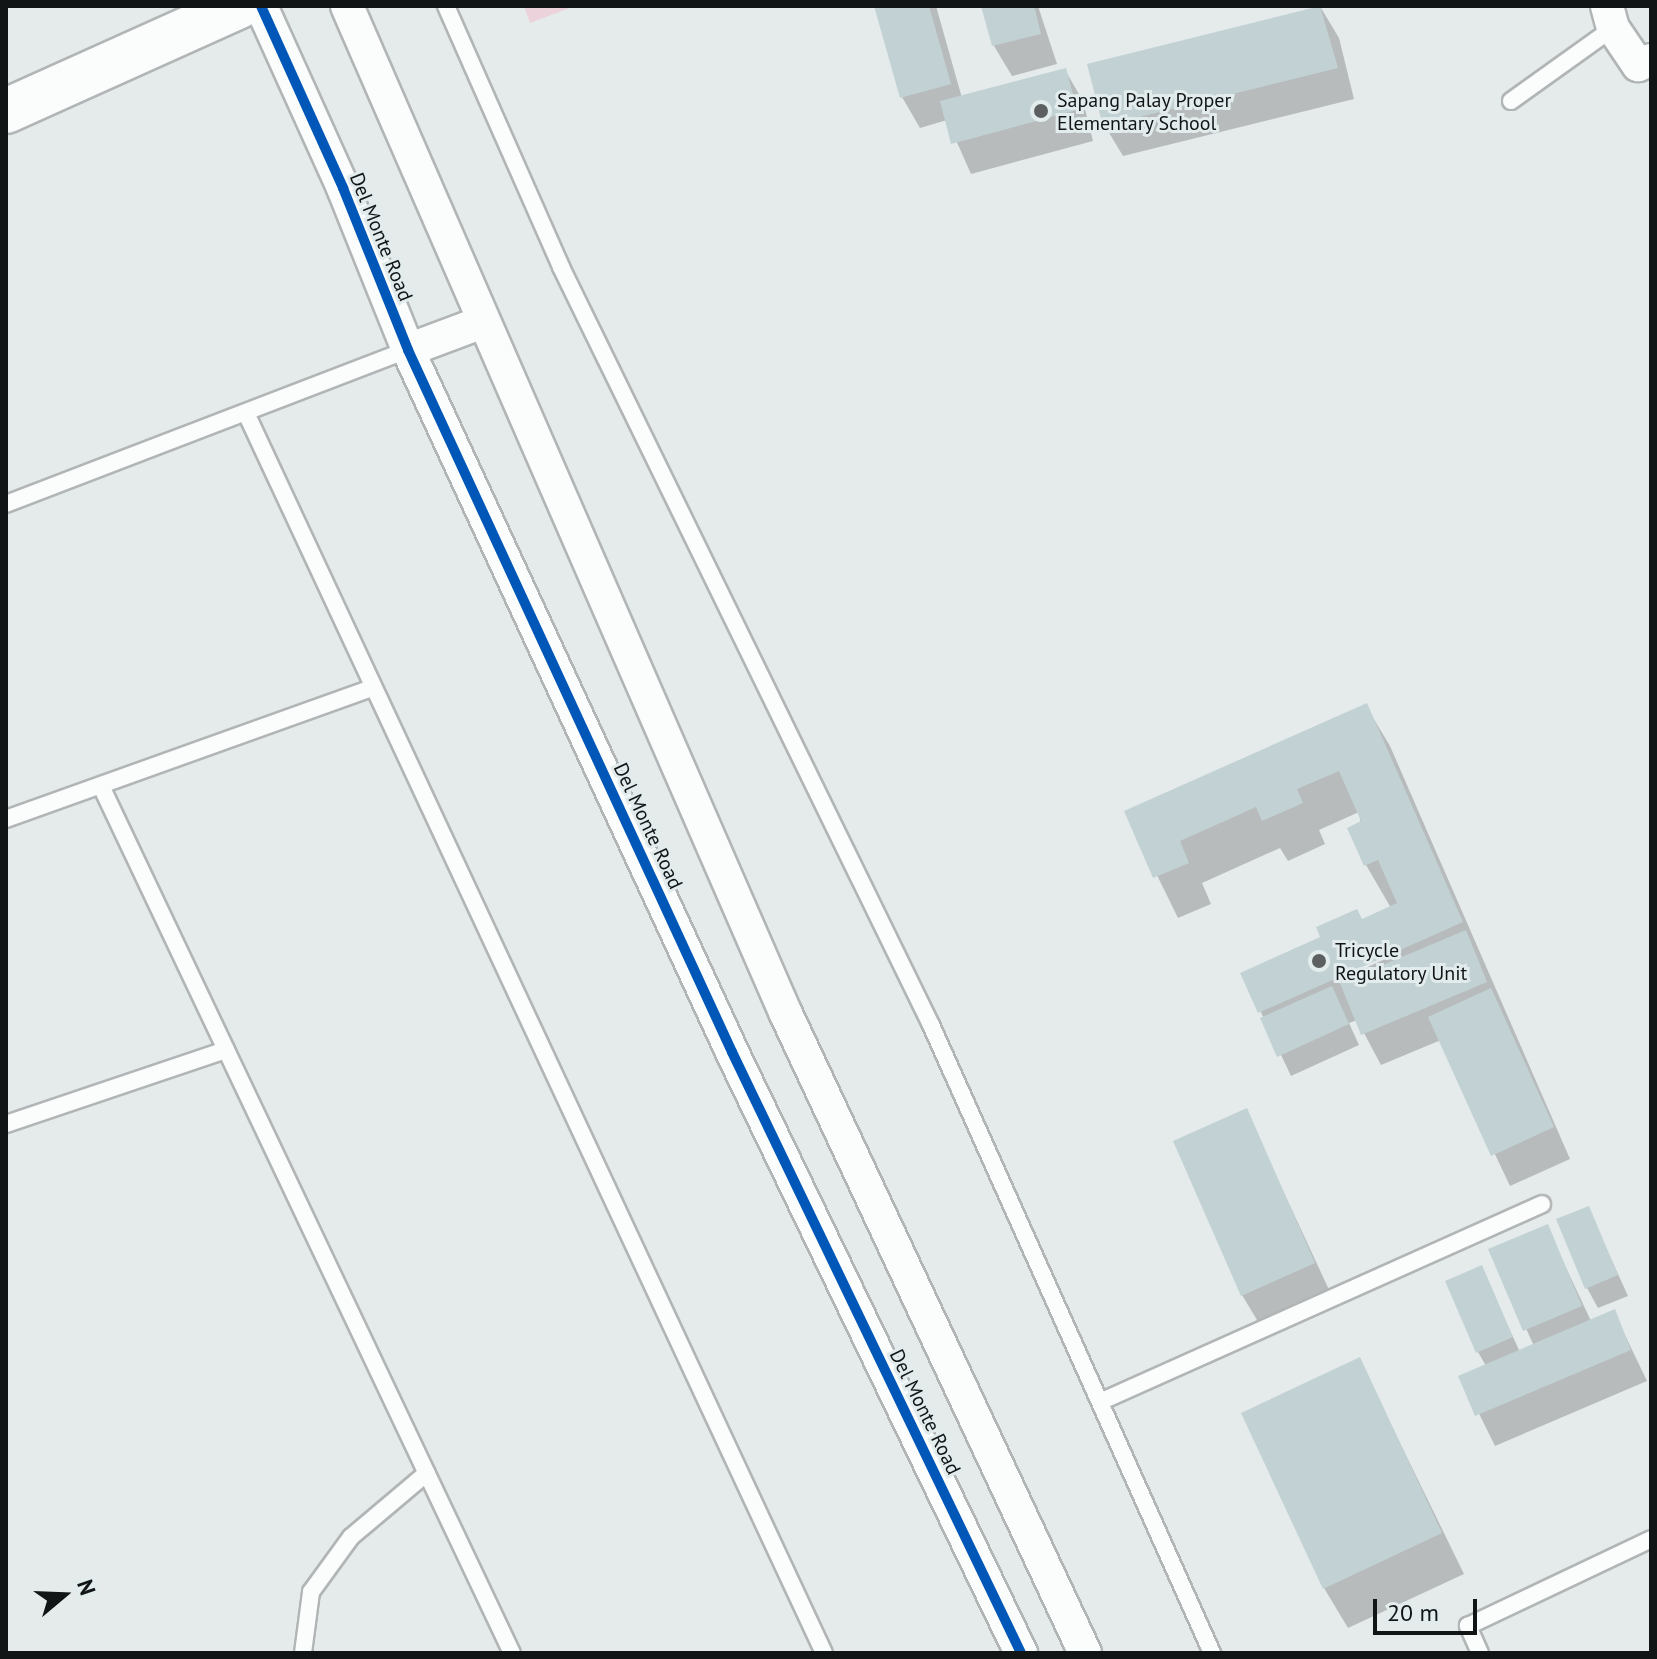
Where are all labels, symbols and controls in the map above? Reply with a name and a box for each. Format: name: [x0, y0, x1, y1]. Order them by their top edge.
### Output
place label: Sapang Palay Proper Elementary School: [1057, 88, 1232, 135]
marker: Sapang Palay Proper Elementary School: [1032, 102, 1050, 120]
street label: Del Monte Road: [344, 169, 418, 305]
street label: Del Monte Road: [608, 759, 688, 893]
place label: Tricycle Regulatory Unit: [1335, 938, 1468, 985]
marker: Tricycle Regulatory Unit: [1310, 952, 1328, 970]
street label: Del Monte Road: [884, 1345, 966, 1479]
north arrow: [24, 1555, 104, 1635]
text: N: [71, 1576, 102, 1599]
scale bar: [1377, 1583, 1481, 1633]
text: 20 m: [1387, 1597, 1439, 1628]

